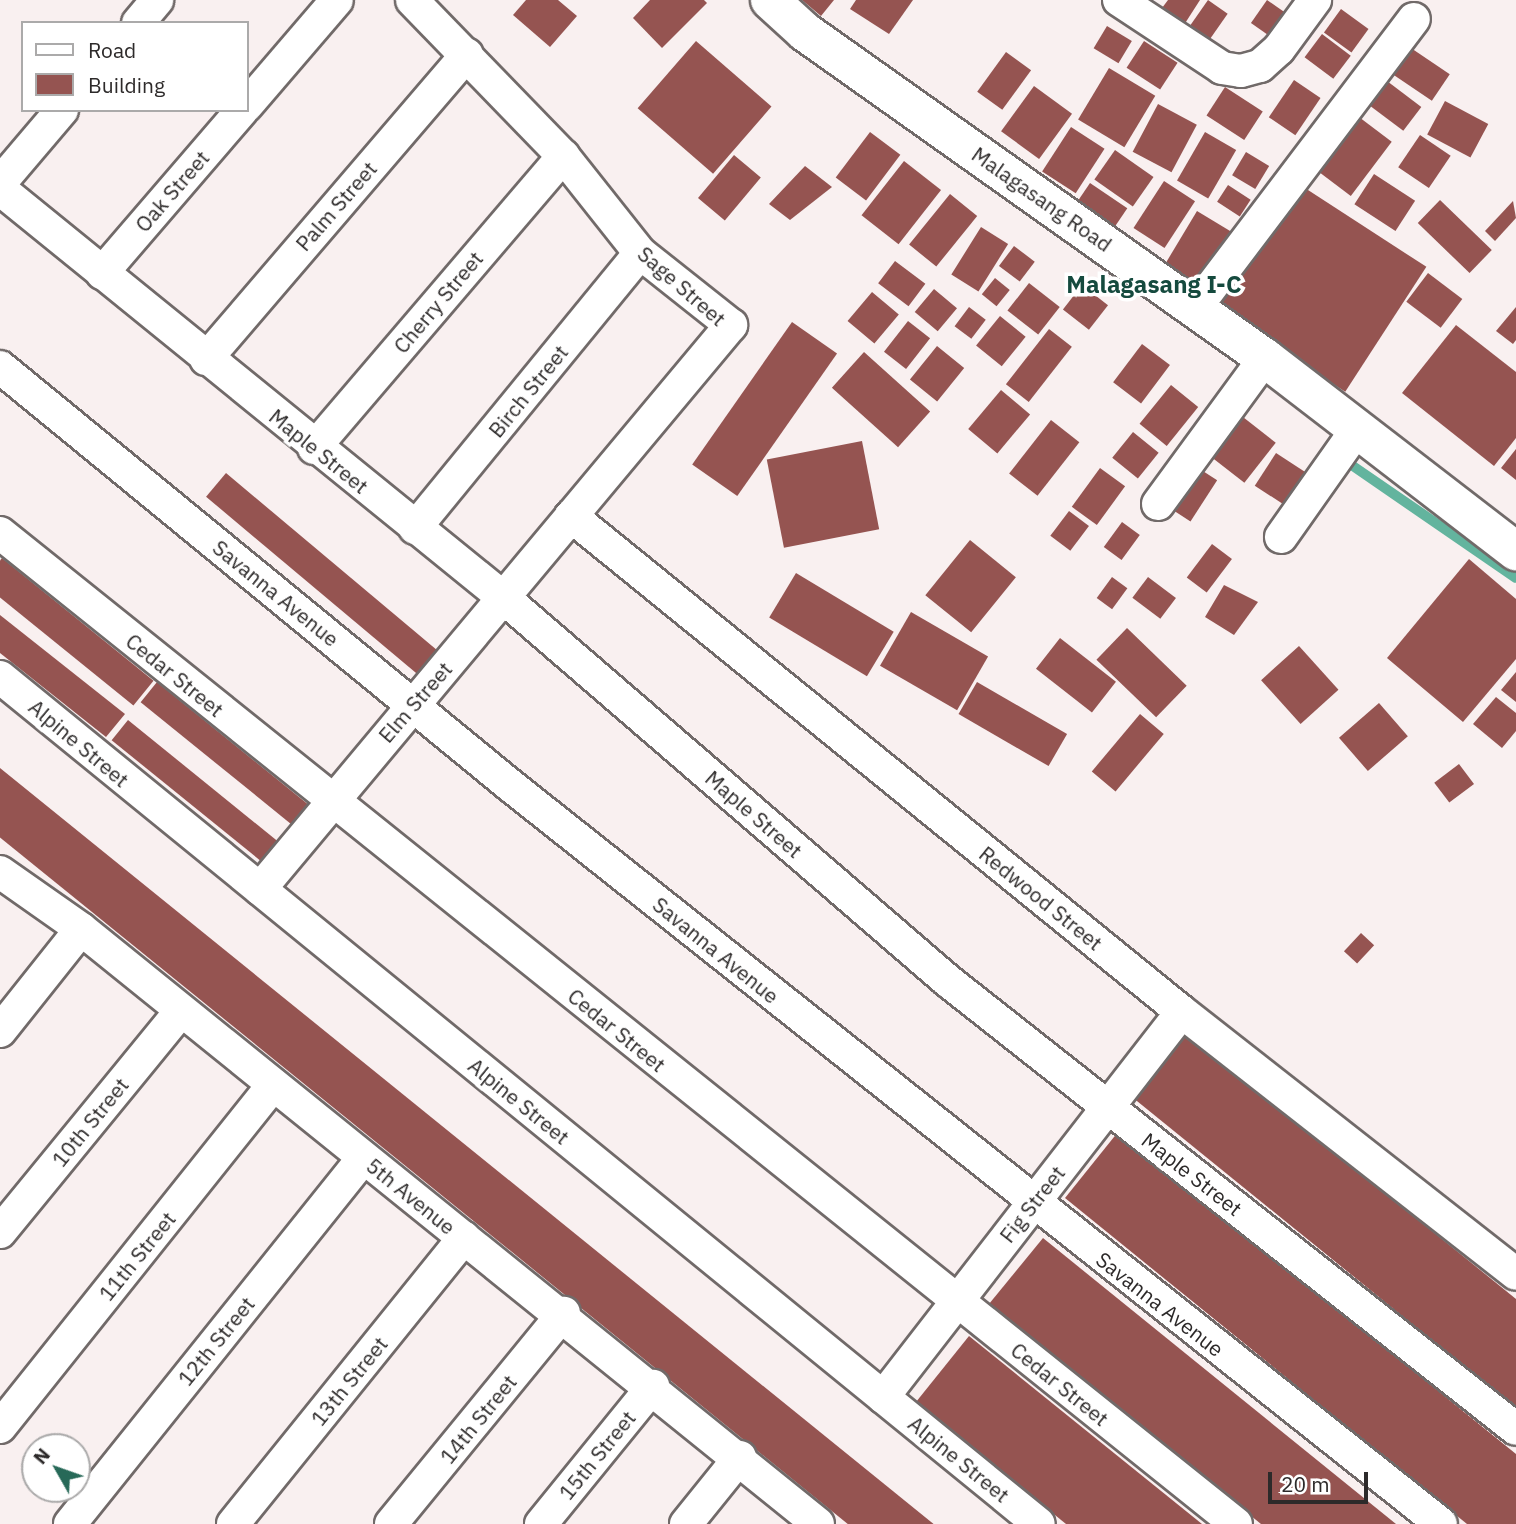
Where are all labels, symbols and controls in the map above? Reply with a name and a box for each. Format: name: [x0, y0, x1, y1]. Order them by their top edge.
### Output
legend: [21, 21, 248, 112]
text: Road: [88, 36, 136, 64]
text: Building: [88, 71, 165, 99]
street label: Malagasang Road: [967, 141, 1117, 257]
street label: Oak Street: [130, 145, 214, 237]
street label: Palm Street: [290, 156, 382, 256]
street label: Sage Street: [633, 241, 731, 331]
street label: Cherry Street: [388, 246, 488, 358]
district label: Malagasang I-C: [1066, 271, 1242, 299]
street label: Birch Street: [483, 340, 573, 442]
street label: Maple Street: [264, 403, 374, 499]
street label: Savanna Avenue: [208, 535, 344, 651]
street label: Cedar Street: [121, 628, 229, 722]
street label: Elm Street: [373, 656, 457, 748]
street label: Alpine Street: [24, 694, 134, 792]
street label: Maple Street: [700, 765, 808, 863]
street label: Redwood Street: [974, 841, 1108, 955]
street label: Savanna Avenue: [648, 892, 784, 1008]
street label: Cedar Street: [563, 983, 671, 1077]
street label: Alpine Street: [463, 1053, 575, 1149]
street label: 10th Street: [47, 1072, 133, 1172]
street label: Maple Street: [1137, 1127, 1247, 1221]
street label: 5th Avenue: [362, 1153, 460, 1239]
street label: Fig Street: [994, 1161, 1070, 1247]
street label: 11th Street: [94, 1206, 180, 1306]
street label: Savanna Avenue: [1091, 1246, 1229, 1362]
street label: 12th Street: [173, 1291, 259, 1391]
street label: 13th Street: [306, 1331, 392, 1431]
street label: Cedar Street: [1006, 1337, 1114, 1431]
street label: 14th Street: [435, 1369, 521, 1469]
street label: 15th Street: [554, 1405, 640, 1505]
street label: Alpine Street: [903, 1411, 1015, 1507]
north arrow: [21, 1433, 91, 1503]
text: N: [28, 1443, 55, 1469]
scale bar: [1271, 1458, 1371, 1502]
text: 20 m: [1281, 1470, 1330, 1498]

